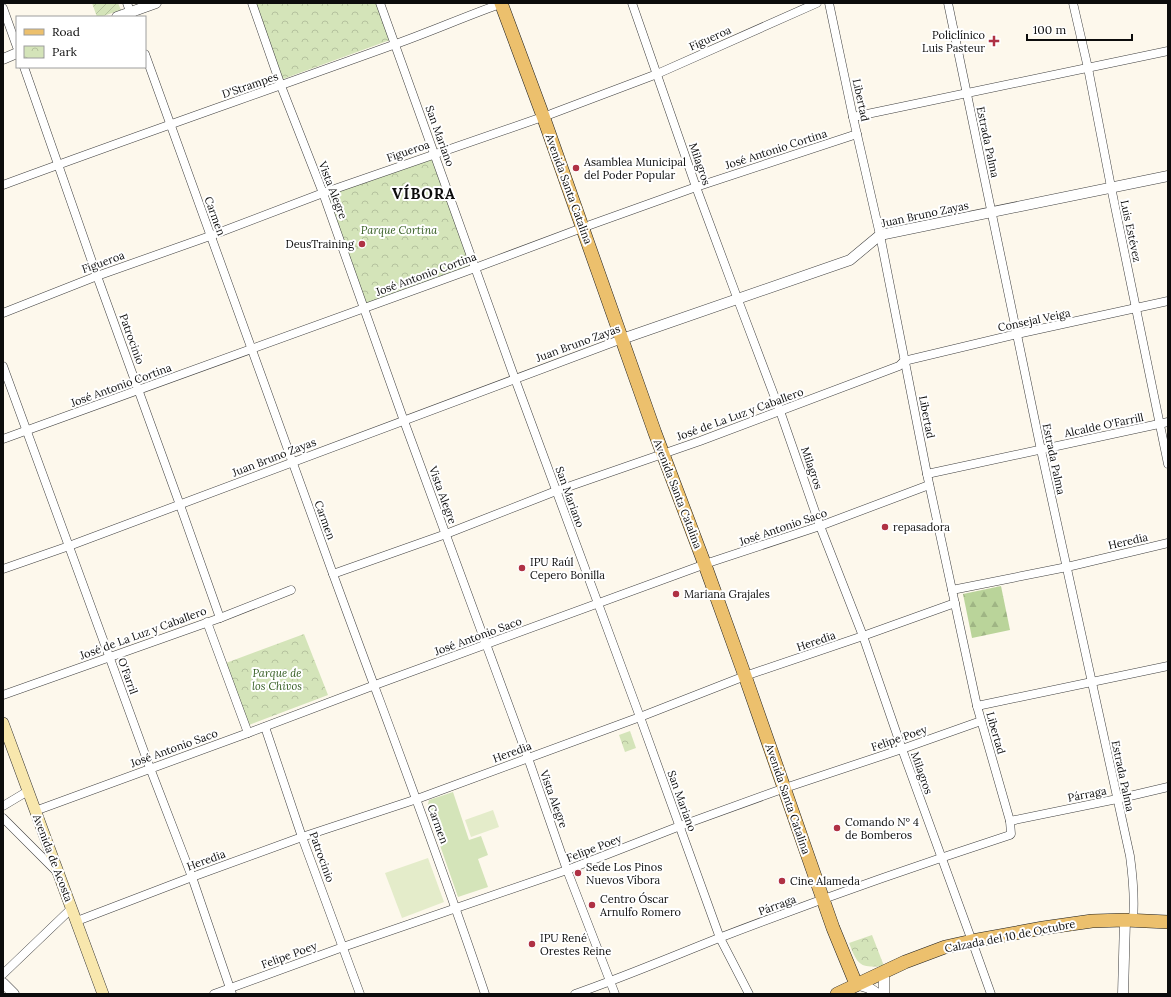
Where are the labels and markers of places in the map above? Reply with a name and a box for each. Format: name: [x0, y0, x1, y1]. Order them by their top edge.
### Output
place label: Policlínico Luis Pasteur: [922, 28, 985, 55]
marker: Policlínico Luis Pasteur: [988, 35, 1000, 47]
place label: Asamblea Municipal del Poder Popular: [583, 155, 686, 182]
marker: Asamblea Municipal del Poder Popular: [571, 163, 581, 173]
place label: DeusTraining: [285, 237, 355, 251]
marker: DeusTraining: [357, 239, 367, 249]
place label: repasadora: [893, 520, 950, 534]
marker: repasadora: [880, 522, 890, 532]
place label: IPU Raúl Cepero Bonilla: [530, 555, 605, 582]
marker: IPU Raúl Cepero Bonilla: [517, 563, 527, 573]
place label: Mariana Grajales: [684, 587, 770, 601]
marker: Mariana Grajales: [671, 589, 681, 599]
place label: Comando Nº 4 de Bomberos: [845, 815, 919, 842]
marker: Comando Nº 4 de Bomberos: [832, 823, 842, 833]
place label: Sede Los Pinos Nuevos Víbora: [586, 860, 662, 887]
marker: Sede Los Pinos Nuevos Víbora: [573, 868, 583, 878]
place label: Cine Alameda: [790, 874, 860, 888]
marker: Cine Alameda: [777, 876, 787, 886]
place label: Centro Óscar Arnulfo Romero: [599, 892, 681, 919]
marker: Centro Óscar Arnulfo Romero: [587, 900, 597, 910]
place label: IPU René Orestes Reine: [540, 931, 611, 958]
marker: IPU René Orestes Reine: [527, 939, 537, 949]

